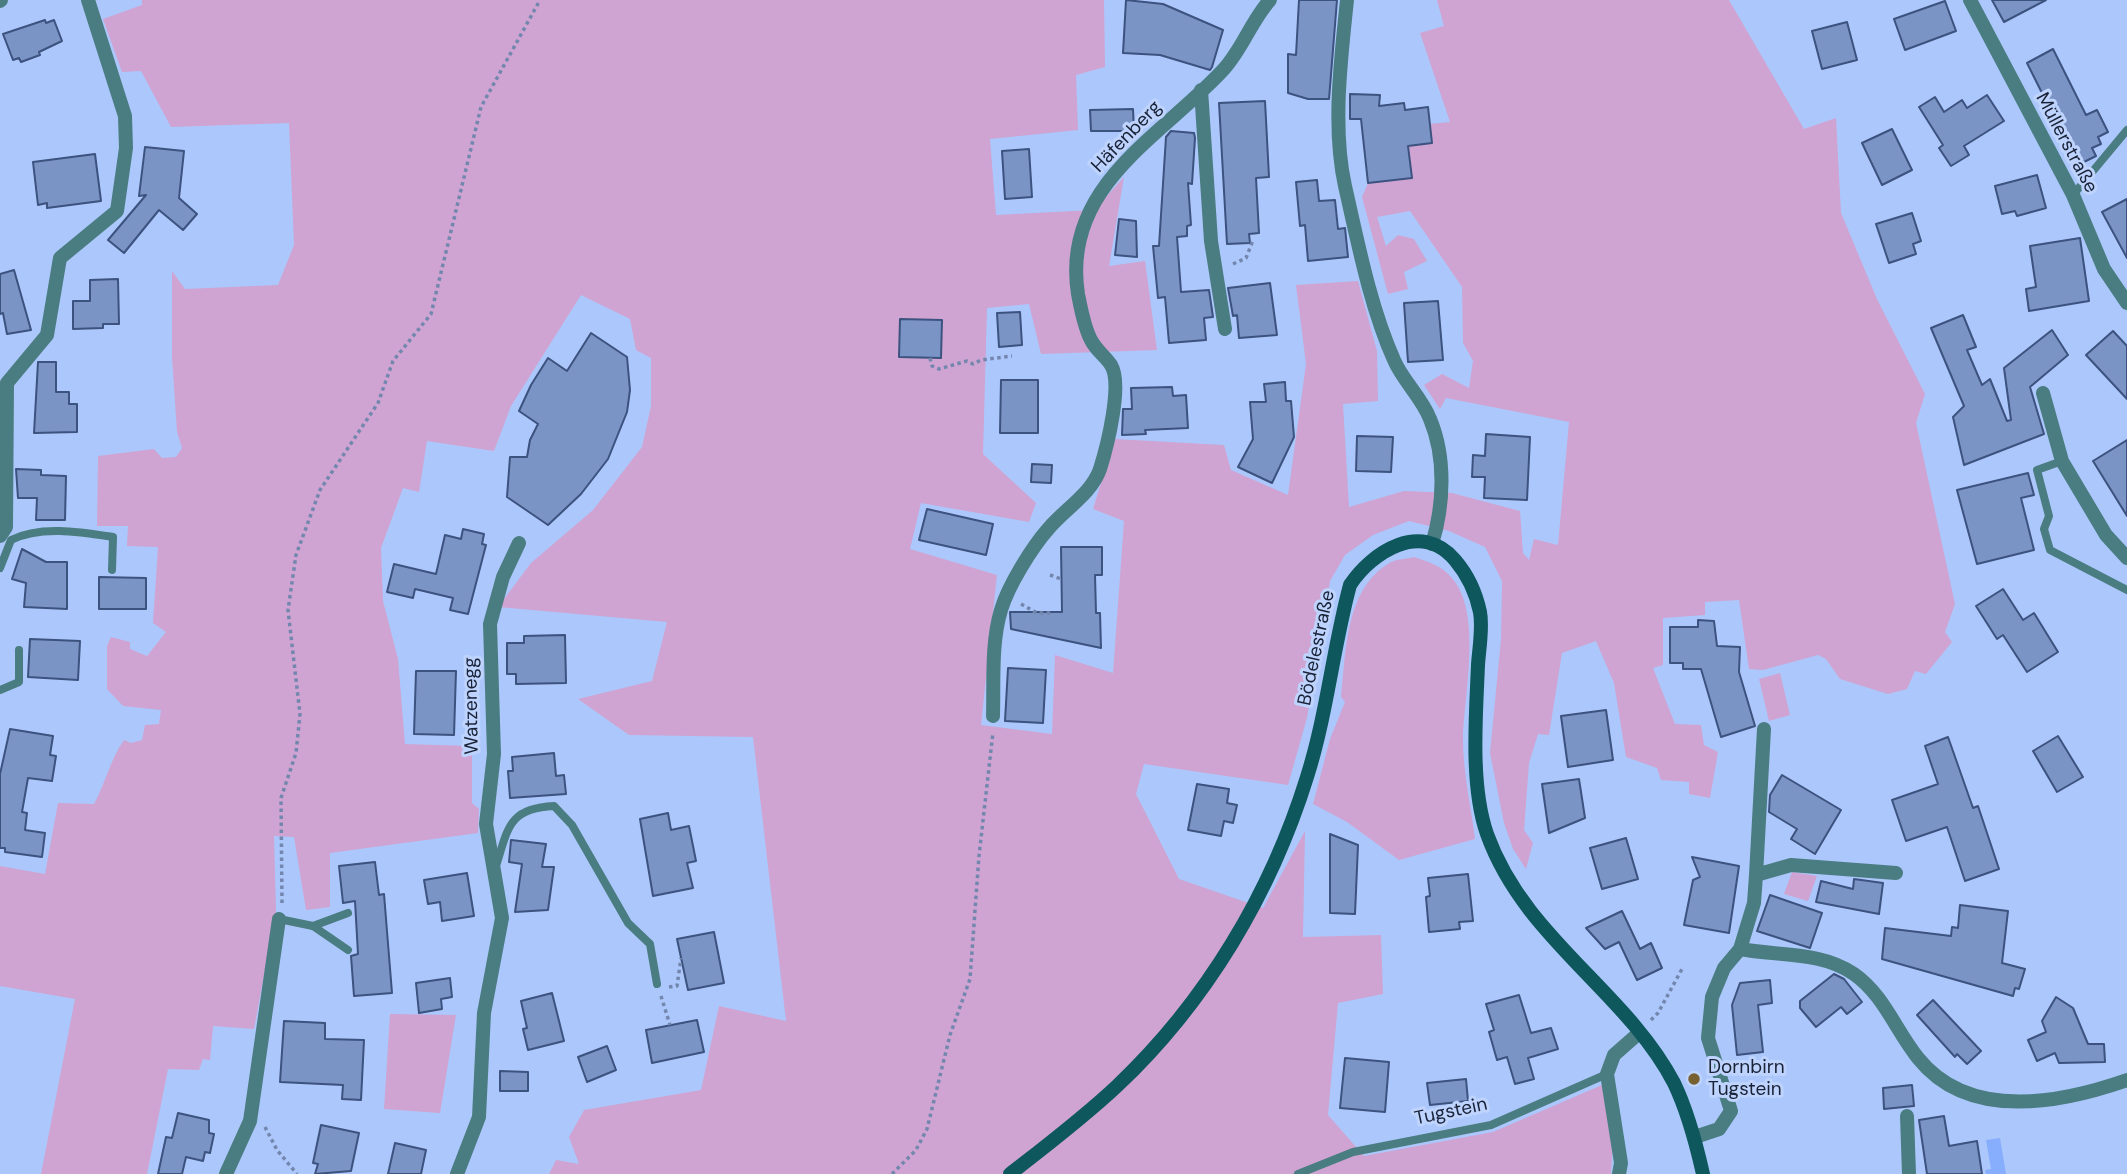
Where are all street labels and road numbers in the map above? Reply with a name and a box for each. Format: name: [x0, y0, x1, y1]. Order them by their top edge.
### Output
street label: Müllerstraße: [2030, 89, 2102, 197]
street label: Häfenberg: [1087, 96, 1167, 178]
street label: Bödelestraße: [1294, 588, 1340, 708]
street label: Watzenegg: [460, 657, 484, 755]
street label: Tugstein: [1413, 1093, 1489, 1131]

